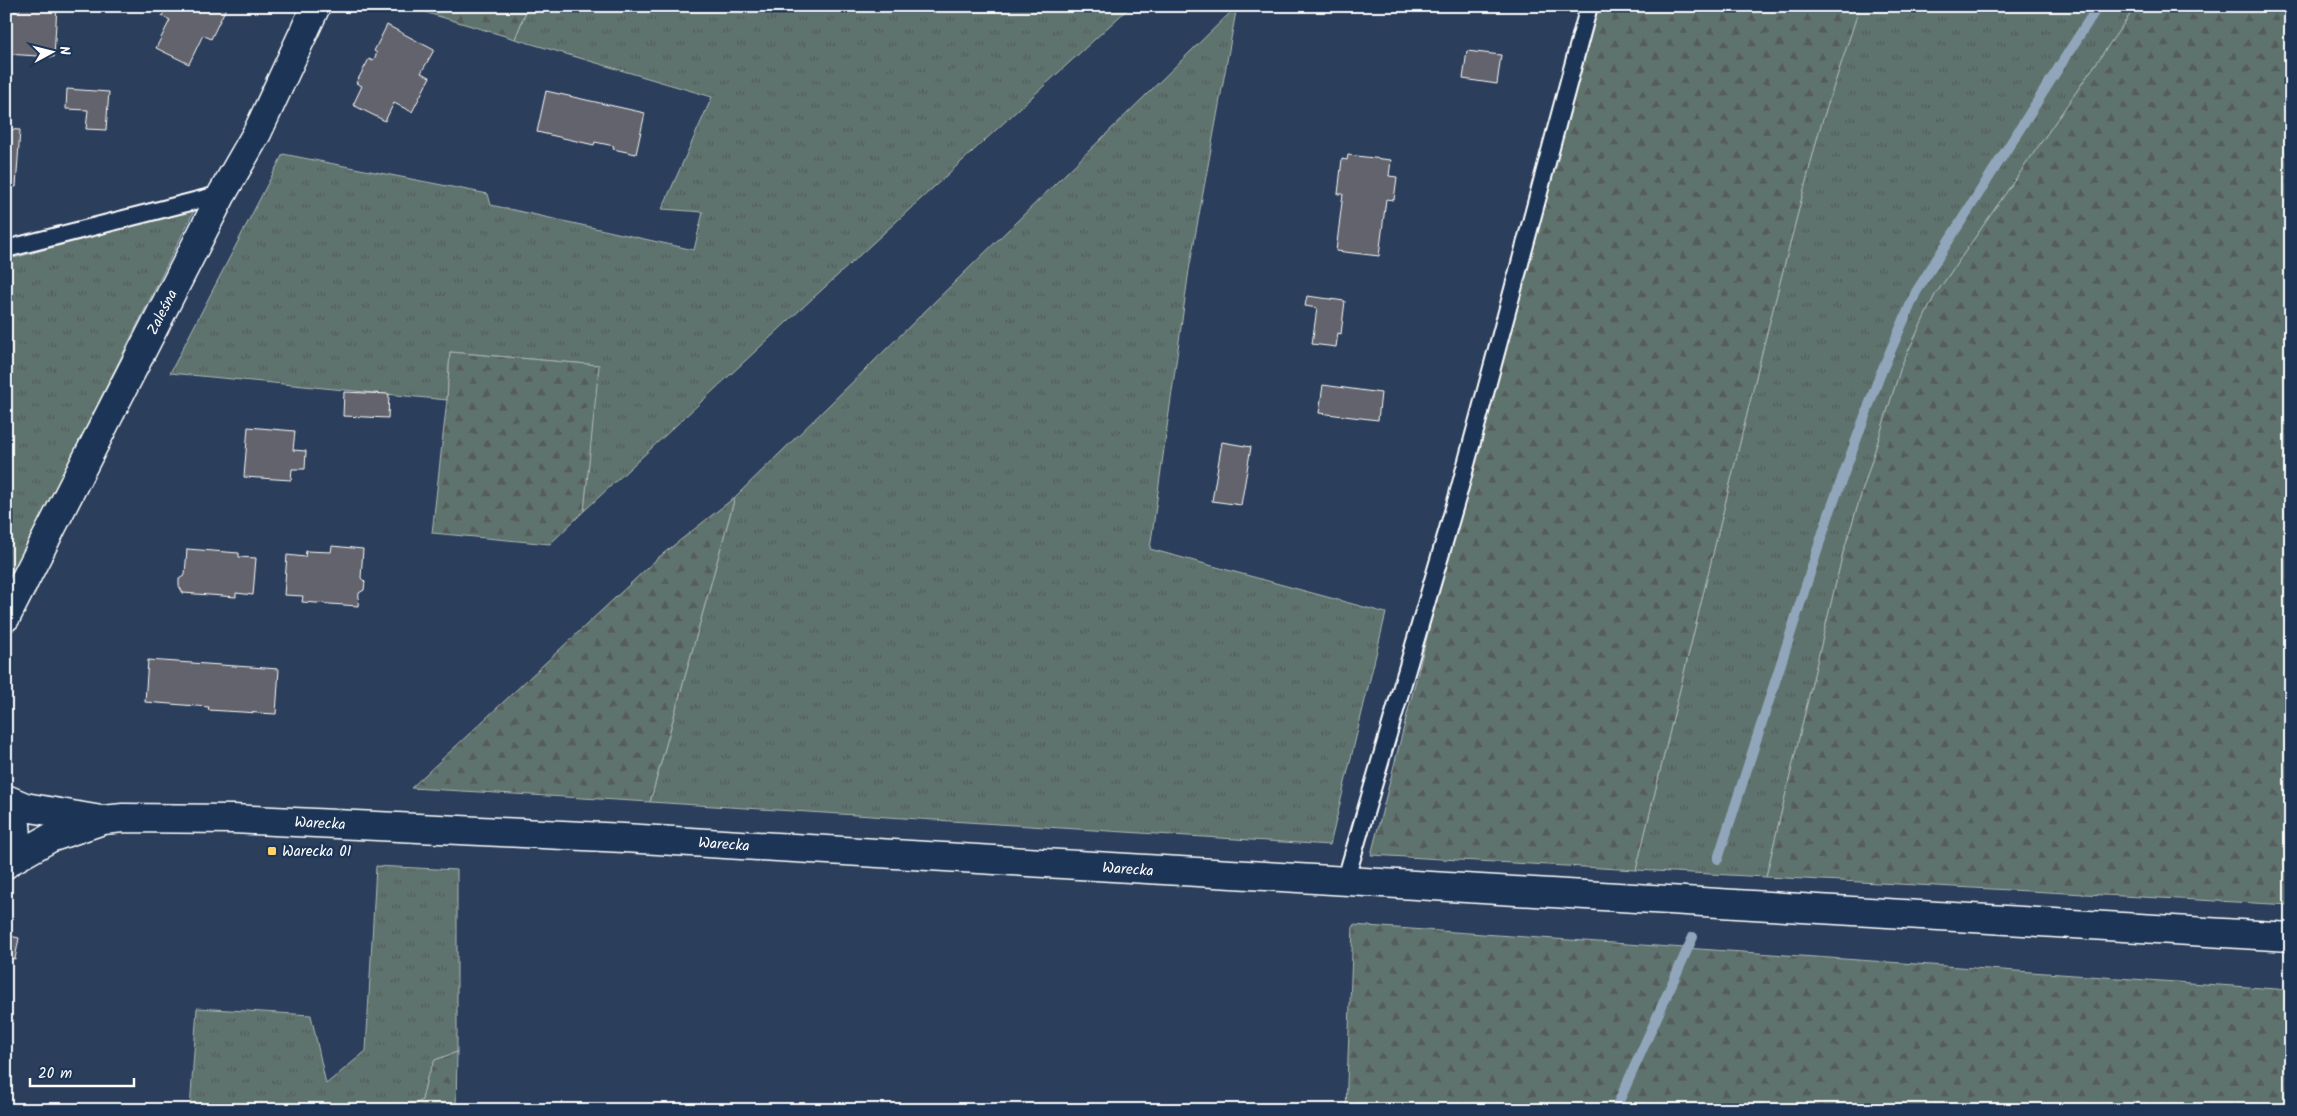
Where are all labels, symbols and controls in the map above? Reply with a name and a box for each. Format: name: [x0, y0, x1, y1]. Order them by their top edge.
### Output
north arrow: [28, 28, 78, 78]
text: N: [52, 45, 75, 56]
street label: Zaleśna: [141, 286, 185, 339]
street label: Warecka: [294, 811, 346, 837]
street label: Warecka: [698, 831, 750, 859]
place label: Warecka 01: [282, 840, 352, 864]
marker: Warecka 01: [266, 845, 278, 857]
street label: Warecka: [1102, 856, 1154, 884]
scale bar: [30, 1056, 134, 1088]
text: 20 m: [38, 1062, 72, 1086]

